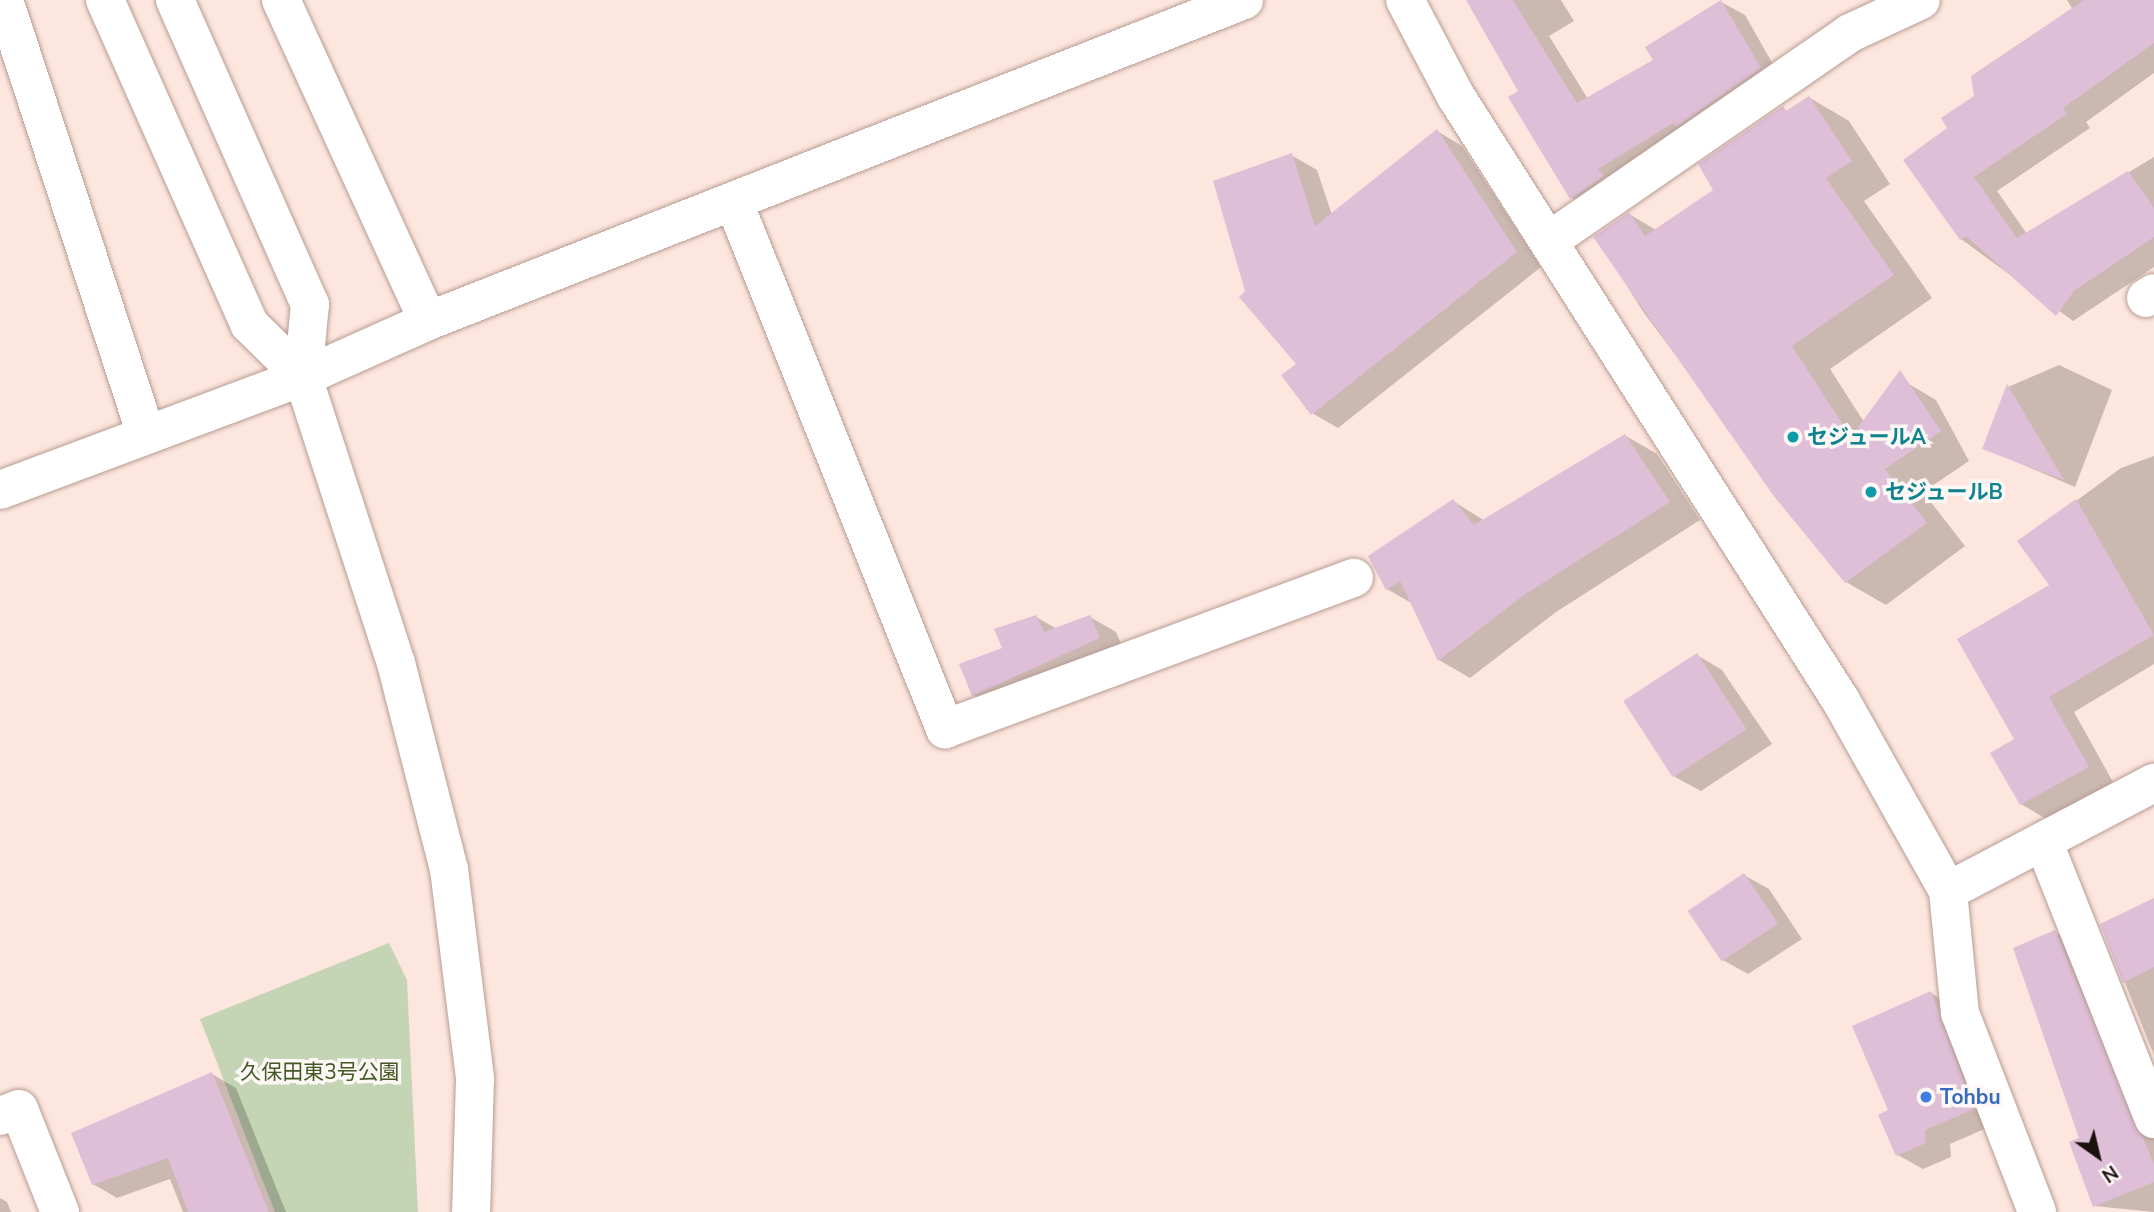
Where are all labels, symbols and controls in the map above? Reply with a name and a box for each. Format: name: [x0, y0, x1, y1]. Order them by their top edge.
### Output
place label: セジュールA: [1807, 424, 1928, 450]
marker: セジュールA: [1785, 429, 1801, 445]
place label: セジュールB: [1885, 479, 2004, 505]
marker: セジュールB: [1863, 484, 1879, 500]
park label: 久保田東3号公園: [240, 1059, 400, 1085]
place label: Tohbu: [1940, 1084, 2001, 1110]
marker: Tohbu: [1918, 1089, 1934, 1105]
north arrow: [2063, 1121, 2133, 1191]
text: N: [2097, 1159, 2123, 1188]

